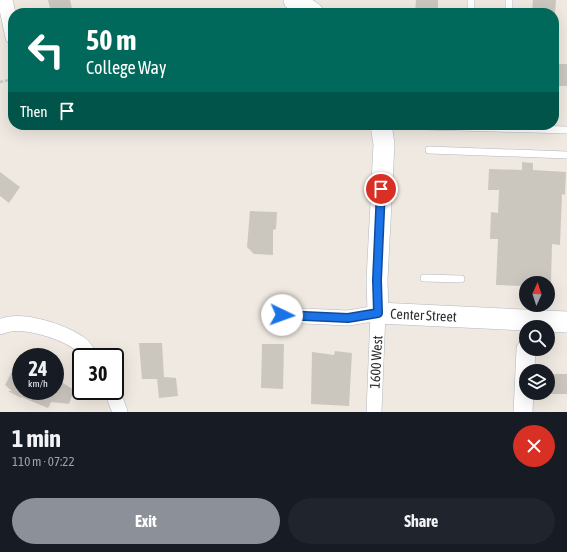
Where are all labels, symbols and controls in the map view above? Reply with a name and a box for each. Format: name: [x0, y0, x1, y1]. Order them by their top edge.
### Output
icon: left: [20, 24, 72, 76]
text: 50 m: [86, 24, 136, 56]
text: College Way: [86, 57, 166, 78]
icon: arrive: [56, 100, 78, 122]
text: Then: [20, 103, 48, 120]
pin: [364, 172, 398, 206]
icon: arrive: [370, 178, 392, 200]
north arrow: [519, 276, 555, 312]
map controls: [519, 276, 555, 400]
position arrow: [261, 294, 303, 336]
street label: Center Street: [390, 306, 457, 325]
button: search: [519, 320, 555, 356]
street label: 1600 West: [367, 335, 385, 389]
speed limit sign: 30: [72, 348, 124, 400]
text: 24: [29, 357, 47, 380]
button: layers: [519, 364, 555, 400]
text: km/h: [28, 378, 48, 389]
text: 1 min: [12, 425, 61, 452]
button: close: [513, 425, 555, 467]
text: 110 m · 07:22: [12, 454, 75, 469]
button: Exit: [12, 498, 280, 544]
button: Share: [288, 498, 555, 544]

